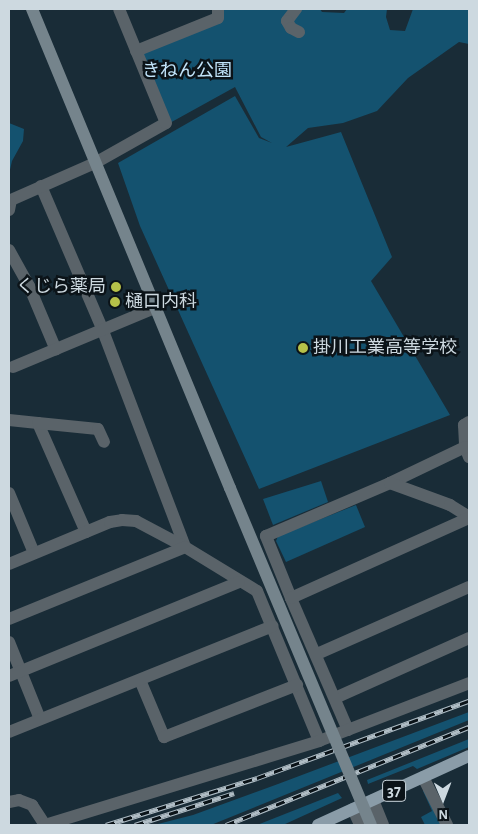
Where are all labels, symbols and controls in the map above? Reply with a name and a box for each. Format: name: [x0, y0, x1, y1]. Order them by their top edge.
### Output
park label: きねん公園: [142, 60, 232, 82]
place label: くじら薬局: [16, 276, 106, 298]
marker: くじら薬局: [110, 281, 122, 293]
place label: 樋口内科: [125, 291, 197, 313]
marker: 樋口内科: [109, 296, 121, 308]
place label: 掛川工業高等学校: [313, 337, 457, 359]
marker: 掛川工業高等学校: [297, 342, 309, 354]
north arrow: [418, 774, 468, 824]
road number: 37: [382, 778, 406, 804]
text: N: [438, 807, 448, 821]

